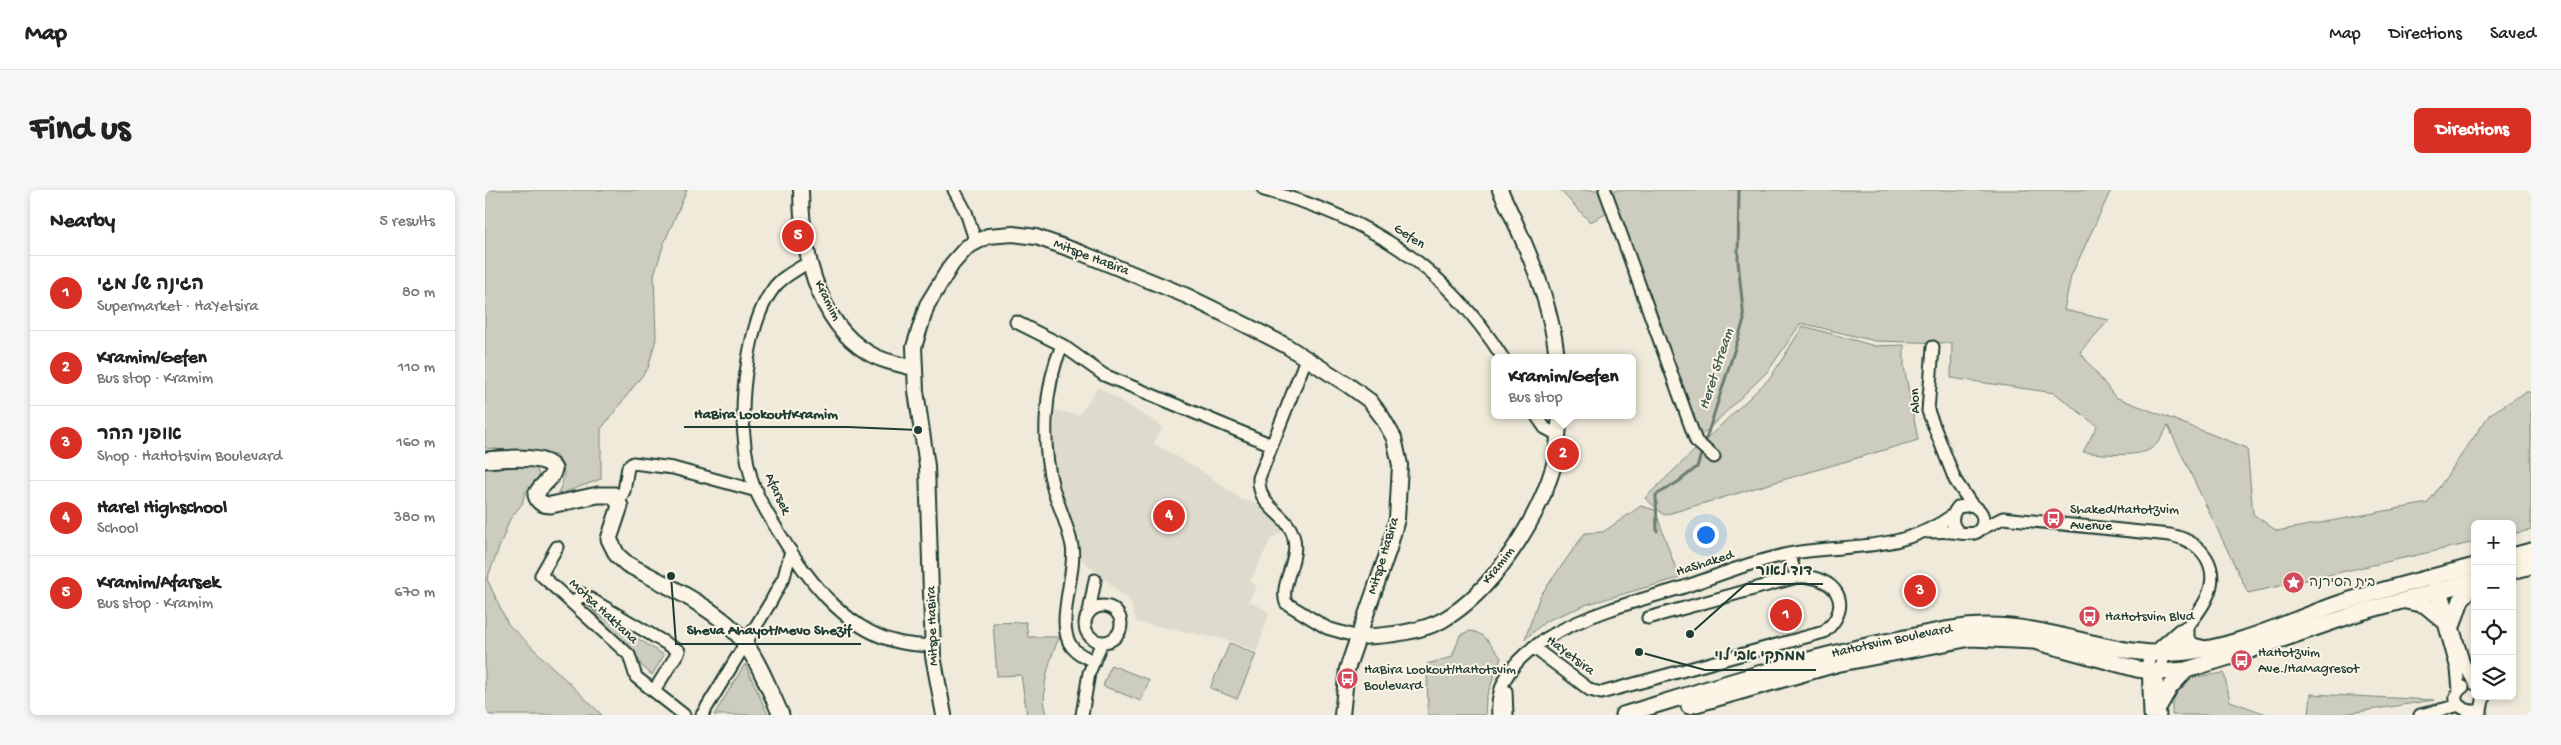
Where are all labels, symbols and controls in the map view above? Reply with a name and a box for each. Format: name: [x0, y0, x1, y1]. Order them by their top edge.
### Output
text: Map: [25, 20, 67, 49]
text: Map: [2329, 24, 2361, 45]
text: Directions: [2389, 24, 2462, 45]
text: Saved: [2490, 24, 2536, 45]
button: Directions: [2414, 108, 2531, 153]
text: Find us: [30, 110, 130, 151]
text: Nearby: [50, 210, 115, 235]
text: 5 results: [380, 213, 435, 232]
pin: 5: [782, 217, 814, 255]
street label: Gefen: [1390, 221, 1428, 254]
street label: Mitspe HaBira: [1051, 236, 1132, 281]
text: הגינה של מגי: [97, 274, 204, 297]
street label: Kramim: [810, 278, 844, 324]
text: 1: [63, 284, 69, 303]
text: 80 m: [402, 284, 435, 303]
text: Supermarket · HaYetsira: [97, 298, 258, 317]
water label: Heret Stream: [1695, 326, 1739, 412]
text: Kramim/Gefen: [97, 347, 207, 370]
popup: [1491, 354, 1636, 419]
text: 2: [62, 359, 70, 378]
text: 110 m: [398, 359, 435, 378]
text: Kramim/Gefen: [1509, 366, 1618, 389]
text: Bus stop · Kramim: [97, 370, 213, 389]
street label: Alon: [1907, 388, 1925, 414]
text: Bus stop: [1509, 389, 1563, 408]
callout: HaBira Lookout/Kramim: [684, 397, 848, 427]
text: HaBira Lookout/Kramim: [694, 406, 838, 424]
text: אופני ההר: [97, 424, 182, 447]
text: 3: [62, 434, 70, 453]
text: 160 m: [396, 434, 435, 453]
pin: 2: [1547, 435, 1579, 473]
text: Shop · HaHotsvim Boulevard: [97, 448, 282, 467]
street label: Afarsek: [760, 471, 795, 519]
text: Harel Highschool: [97, 497, 227, 520]
pin: 4: [1153, 497, 1185, 535]
place label: Shaked/HaHotzvim Avenue: [2070, 502, 2179, 535]
bus stop icon: Shaked/HaHotzvim Avenue: [2042, 506, 2066, 530]
text: 4: [62, 509, 70, 528]
text: 380 m: [394, 509, 435, 528]
street label: Mitspe HaBira: [1364, 514, 1404, 597]
text: School: [97, 520, 139, 539]
map controls: [2471, 520, 2516, 700]
button: +: [2471, 520, 2516, 565]
your location: [1693, 522, 1719, 548]
street label: Kramim: [1479, 544, 1519, 588]
street label: HaShaked: [1674, 546, 1737, 581]
callout: דוד לאור: [1746, 554, 1823, 584]
text: דוד לאור: [1756, 562, 1812, 581]
button: −: [2471, 565, 2516, 610]
place icon: בית הסירנה: [2281, 571, 2305, 595]
text: Kramim/Afarsek: [97, 572, 220, 595]
pin: 3: [1904, 572, 1936, 610]
street label: Motsa Haktana: [565, 575, 642, 649]
place label: בית הסירנה: [2309, 575, 2375, 592]
text: 5: [62, 584, 70, 603]
text: 670 m: [394, 584, 435, 603]
street label: Mitspe HaBira: [923, 585, 943, 666]
text: Bus stop · Kramim: [97, 595, 213, 614]
pin: 1: [1770, 596, 1802, 634]
bus stop icon: HaHotsvim Blvd: [2077, 605, 2101, 629]
place label: HaHotsvim Blvd: [2105, 609, 2196, 626]
button: locate: [2471, 610, 2516, 655]
callout: Sheva Ahayot/Mevo Shezif: [676, 614, 861, 644]
street label: HaHotsvim Boulevard: [1830, 620, 1955, 662]
text: Sheva Ahayot/Mevo Shezif: [687, 622, 853, 640]
street label: HaYetsira: [1542, 632, 1599, 680]
callout: ממתקי אבי לוי: [1705, 640, 1816, 670]
place label: HaHotzvim Ave./HaMagresot: [2258, 645, 2360, 678]
text: ממתקי אבי לוי: [1714, 647, 1806, 666]
bus stop icon: HaHotzvim Ave./HaMagresot: [2230, 649, 2254, 673]
button: layers: [2471, 655, 2516, 700]
place label: HaBira Lookout/HaHotsvim Boulevard: [1363, 662, 1516, 695]
bus stop icon: HaBira Lookout/HaHotsvim Boulevard: [1336, 666, 1360, 690]

